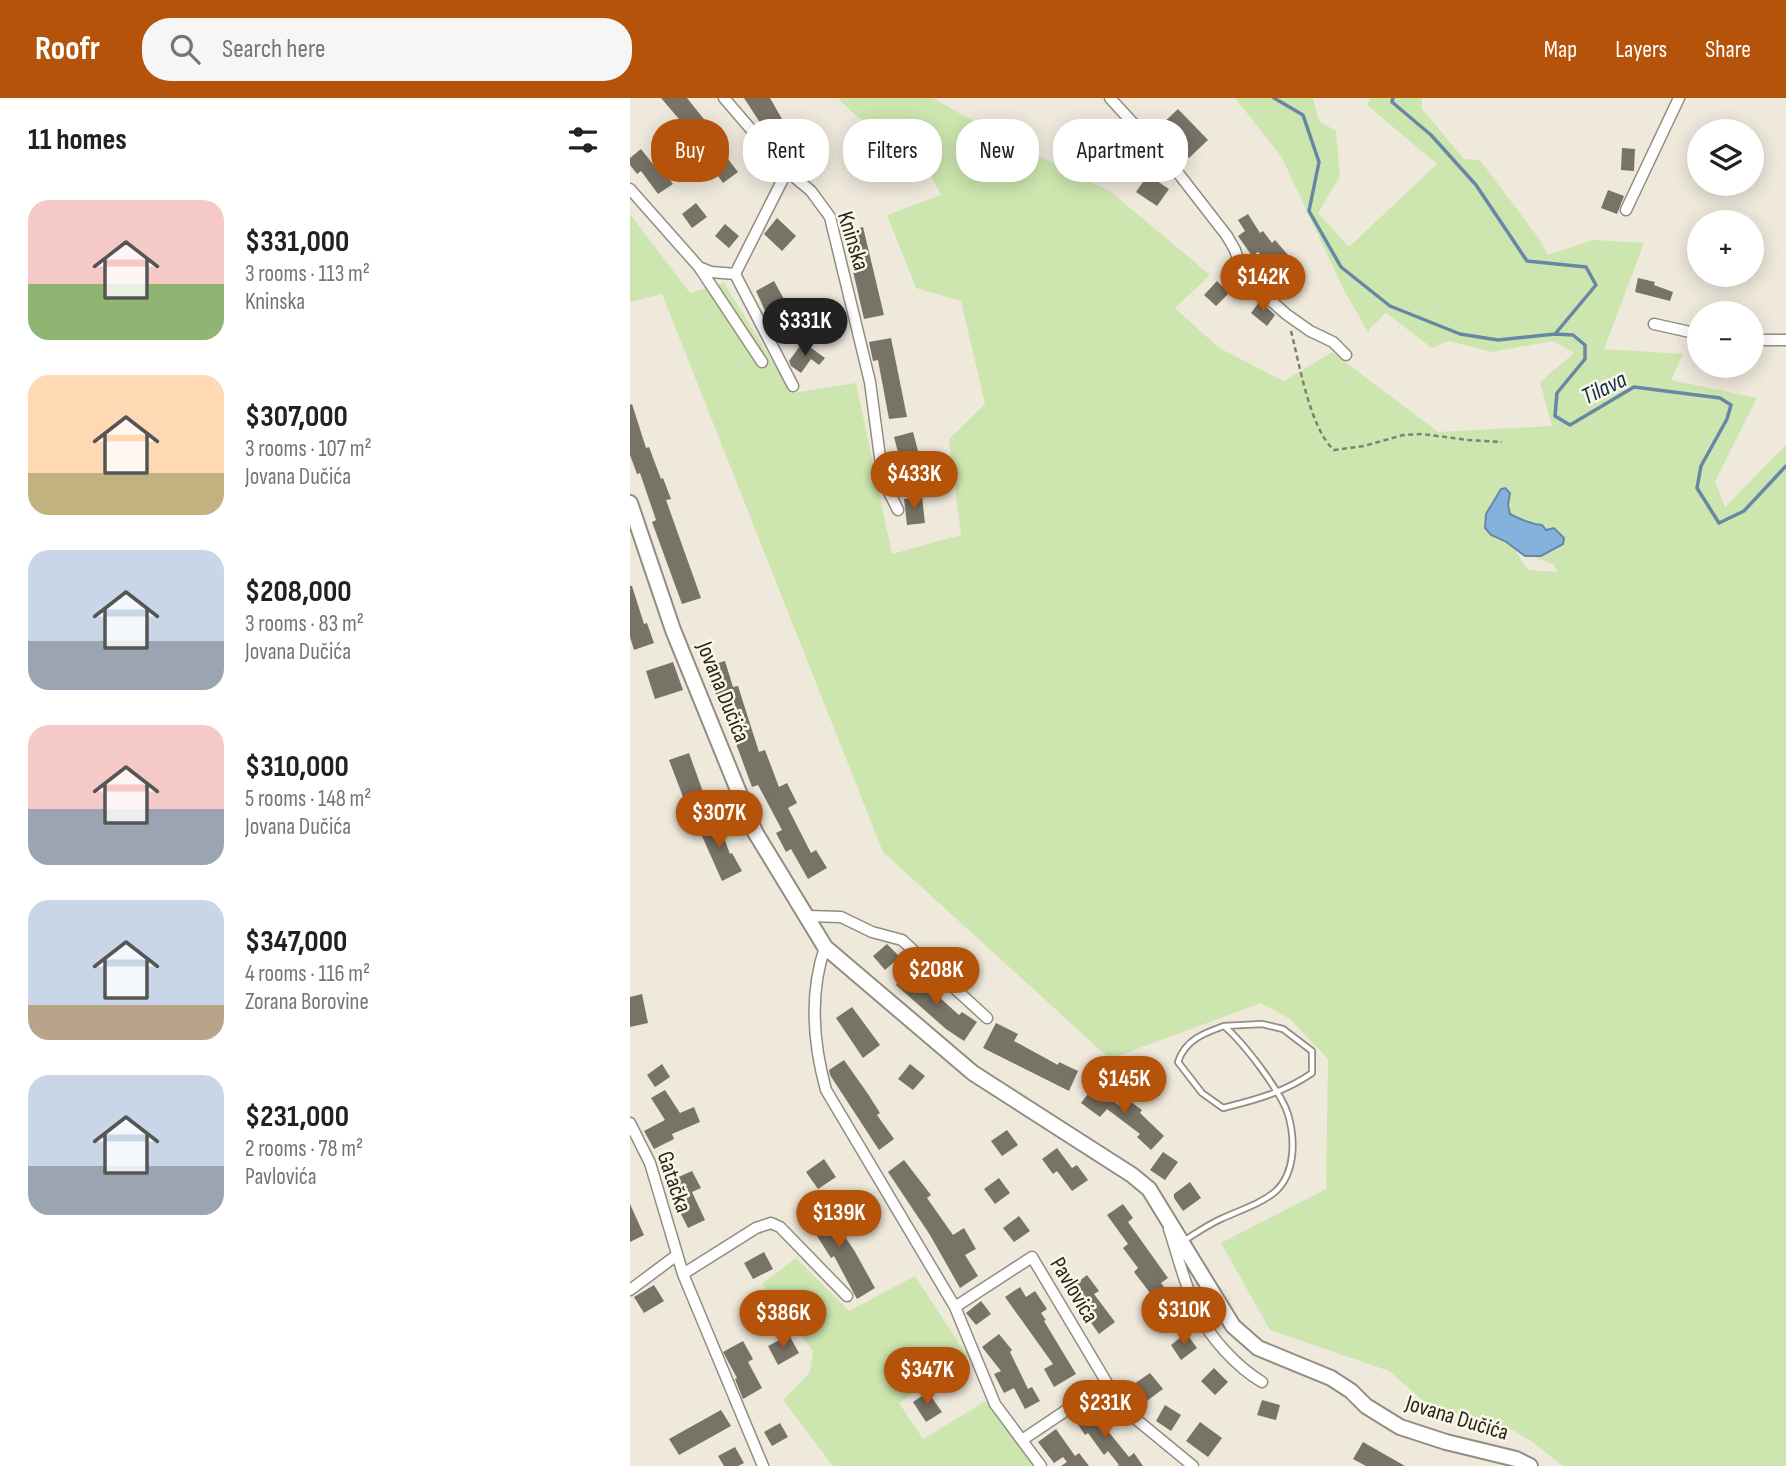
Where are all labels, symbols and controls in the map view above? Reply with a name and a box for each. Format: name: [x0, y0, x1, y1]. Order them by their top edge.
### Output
search box: [142, 18, 632, 81]
text: Roofr: [35, 29, 100, 69]
icon: search: [166, 30, 204, 68]
text: Search here: [222, 34, 325, 65]
text: Map: [1544, 35, 1577, 64]
text: Layers: [1615, 35, 1667, 64]
text: Share: [1705, 35, 1751, 64]
chip: Buy: [651, 119, 729, 182]
chip: Rent: [743, 119, 829, 182]
chip: Filters: [843, 119, 942, 182]
chip: New: [956, 119, 1039, 182]
chip: Apartment: [1053, 119, 1188, 182]
map controls: [1687, 119, 1764, 378]
button: layers: [1687, 119, 1764, 196]
icon: filters: [564, 121, 602, 159]
text: 11 homes: [28, 122, 127, 158]
street label: Kninska: [831, 208, 875, 274]
button: +: [1687, 210, 1764, 287]
text: $331,000: [245, 224, 349, 260]
icon: home: [84, 228, 168, 312]
pin: $142K: [1214, 254, 1312, 314]
text: 3 rooms · 113 m²: [245, 260, 370, 288]
text: $142K: [1236, 263, 1290, 291]
text: Kninska: [245, 288, 305, 316]
pin: $331K: [756, 299, 854, 358]
button: −: [1687, 301, 1764, 378]
text: $331K: [778, 307, 832, 335]
water label: Tilava: [1577, 365, 1632, 411]
text: $307,000: [245, 399, 348, 435]
icon: home: [84, 403, 168, 487]
text: 3 rooms · 107 m²: [245, 435, 372, 463]
pin: $433K: [865, 452, 963, 511]
text: $433K: [887, 460, 941, 488]
text: Jovana Dučića: [245, 463, 351, 491]
text: $208,000: [245, 574, 351, 610]
icon: home: [84, 578, 168, 662]
text: 3 rooms · 83 m²: [245, 610, 364, 638]
street label: Jovana Dučića: [690, 637, 756, 746]
text: Jovana Dučića: [245, 638, 351, 666]
text: $310,000: [245, 749, 349, 785]
icon: home: [84, 753, 168, 837]
text: 5 rooms · 148 m²: [245, 785, 372, 813]
pin: $307K: [670, 790, 768, 850]
text: $307K: [692, 799, 746, 827]
text: Jovana Dučića: [245, 813, 351, 841]
text: $347,000: [245, 924, 347, 960]
icon: home: [84, 928, 168, 1012]
pin: $208K: [887, 948, 985, 1007]
text: $208K: [909, 956, 963, 984]
text: 4 rooms · 116 m²: [245, 960, 370, 988]
text: Zorana Borovine: [245, 988, 369, 1016]
pin: $145K: [1075, 1056, 1173, 1116]
text: $145K: [1097, 1065, 1151, 1093]
text: $231,000: [245, 1099, 349, 1135]
icon: home: [84, 1103, 168, 1187]
text: 2 rooms · 78 m²: [245, 1135, 363, 1163]
street label: Gatačka: [651, 1148, 697, 1216]
text: Pavlovića: [245, 1163, 317, 1191]
pin: $139K: [790, 1190, 888, 1250]
text: $139K: [812, 1199, 866, 1227]
street label: Pavlovića: [1044, 1252, 1104, 1328]
pin: $310K: [1135, 1288, 1233, 1347]
pin: $386K: [734, 1290, 832, 1350]
text: $310K: [1157, 1296, 1211, 1324]
text: $386K: [755, 1299, 811, 1327]
pin: $347K: [878, 1348, 976, 1407]
text: $347K: [900, 1356, 954, 1384]
pin: $231K: [1056, 1380, 1154, 1440]
text: $231K: [1079, 1389, 1131, 1417]
street label: Jovana Dučića: [1401, 1389, 1512, 1447]

